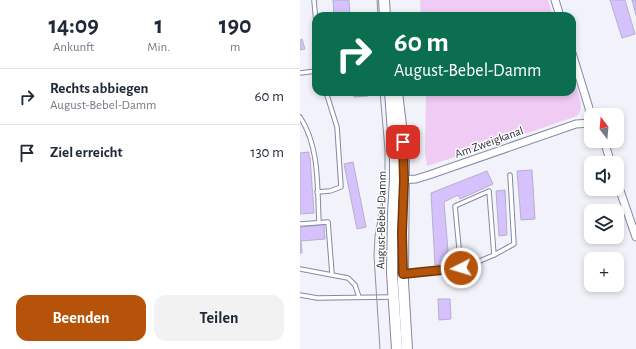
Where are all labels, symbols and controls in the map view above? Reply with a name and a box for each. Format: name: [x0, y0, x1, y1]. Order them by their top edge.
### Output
text: 14:09: [48, 14, 99, 38]
text: 1: [154, 14, 163, 38]
text: 190: [219, 14, 252, 38]
icon: right: [328, 28, 380, 80]
text: 60 m: [394, 29, 449, 57]
text: Ankunft: [53, 41, 94, 54]
text: Min.: [147, 41, 170, 54]
text: m: [230, 41, 240, 54]
text: August-Bebel-Damm: [394, 62, 541, 80]
text: Rechts abbiegen: [50, 81, 148, 96]
icon: right: [16, 86, 38, 108]
text: 60 m: [255, 89, 284, 104]
text: August-Bebel-Damm: [50, 99, 157, 112]
north arrow: [584, 108, 624, 148]
map controls: [584, 108, 624, 292]
street label: Am Zweigkanal: [453, 124, 525, 160]
pin: [386, 125, 420, 159]
icon: arrive: [392, 131, 414, 153]
icon: arrive: [16, 142, 38, 164]
text: Ziel erreicht: [50, 145, 123, 160]
text: 130 m: [250, 145, 284, 160]
button: sound: [584, 156, 624, 196]
street label: August-Bebel-Damm: [374, 171, 388, 269]
button: layers: [584, 204, 624, 244]
position arrow: [440, 247, 482, 289]
button: +: [584, 252, 624, 292]
button: Beenden: [16, 295, 146, 341]
button: Teilen: [154, 295, 284, 341]

